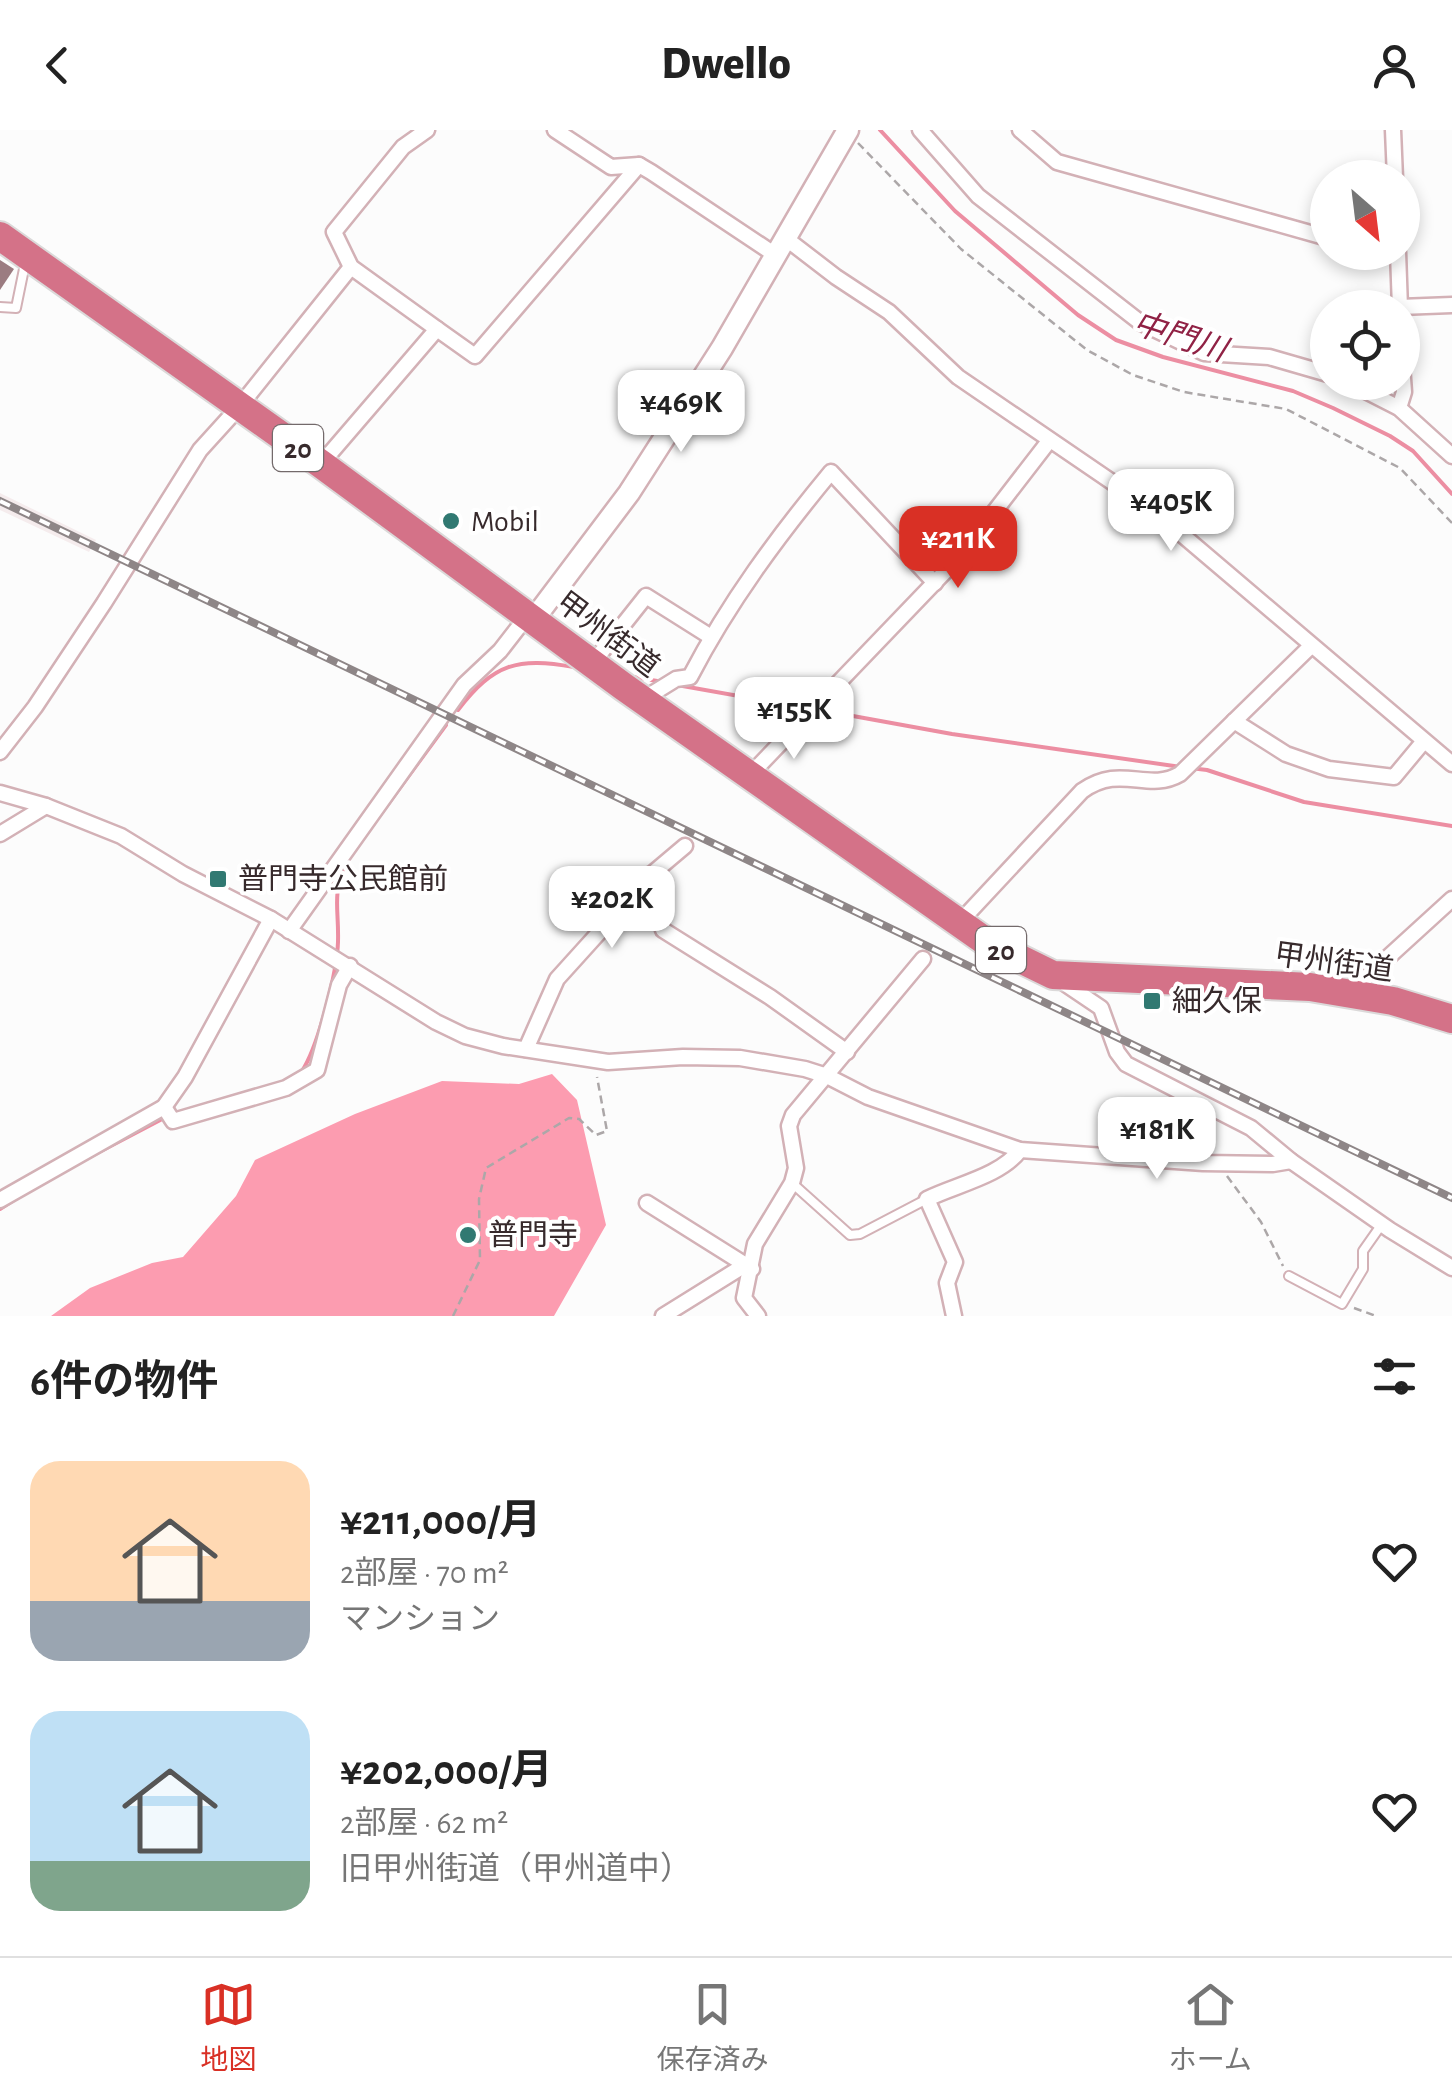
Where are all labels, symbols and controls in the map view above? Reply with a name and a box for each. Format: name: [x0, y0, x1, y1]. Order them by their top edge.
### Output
icon: back: [30, 38, 85, 93]
icon: person: [1367, 38, 1422, 93]
text: Dwello: [661, 42, 791, 87]
north arrow: [1310, 160, 1420, 270]
map controls: [1310, 160, 1420, 400]
button: locate: [1310, 290, 1420, 400]
water label: 中門川: [1129, 306, 1233, 368]
pin: ¥469K: [611, 370, 751, 455]
text: ¥469K: [640, 386, 722, 418]
road number: 20: [273, 425, 323, 471]
pin: ¥405K: [1101, 469, 1241, 554]
text: ¥405K: [1130, 485, 1212, 517]
pin: ¥211K: [888, 506, 1028, 591]
place label: Mobil: [471, 507, 539, 537]
marker: Mobil: [440, 510, 462, 532]
text: ¥211K: [921, 522, 995, 554]
street label: 甲州街道: [550, 586, 665, 683]
pin: ¥155K: [724, 677, 864, 762]
text: ¥155K: [757, 693, 831, 725]
place label: 普門寺公民館前: [238, 863, 448, 895]
pin: ¥202K: [542, 866, 682, 951]
marker: 普門寺公民館前: [207, 868, 229, 890]
text: ¥202K: [571, 882, 653, 914]
road number: 20: [976, 927, 1026, 973]
street label: 甲州街道: [1272, 939, 1396, 986]
place label: 細久保: [1172, 985, 1262, 1017]
marker: 細久保: [1141, 990, 1163, 1012]
pin: ¥181K: [1087, 1097, 1227, 1182]
text: ¥181K: [1120, 1113, 1194, 1145]
place label: 普門寺: [488, 1219, 578, 1251]
marker: 普門寺: [457, 1224, 479, 1246]
icon: filters: [1367, 1349, 1422, 1404]
text: 6件の物件: [30, 1361, 218, 1403]
text: ¥211,000/月: [340, 1500, 541, 1542]
icon: home: [110, 1501, 230, 1621]
icon: heart: [1367, 1534, 1422, 1589]
text: 2部屋 · 70 m²: [340, 1557, 509, 1589]
text: マンション: [340, 1603, 500, 1635]
text: ¥202,000/月: [340, 1750, 553, 1792]
icon: home: [110, 1751, 230, 1871]
icon: heart: [1367, 1784, 1422, 1839]
text: 2部屋 · 62 m²: [340, 1807, 508, 1839]
text: 旧甲州街道（甲州道中）: [340, 1853, 692, 1885]
tab: 地図: [200, 1977, 256, 2078]
tab: 保存済み: [656, 1977, 768, 2078]
tab: ホーム: [1169, 1977, 1252, 2078]

